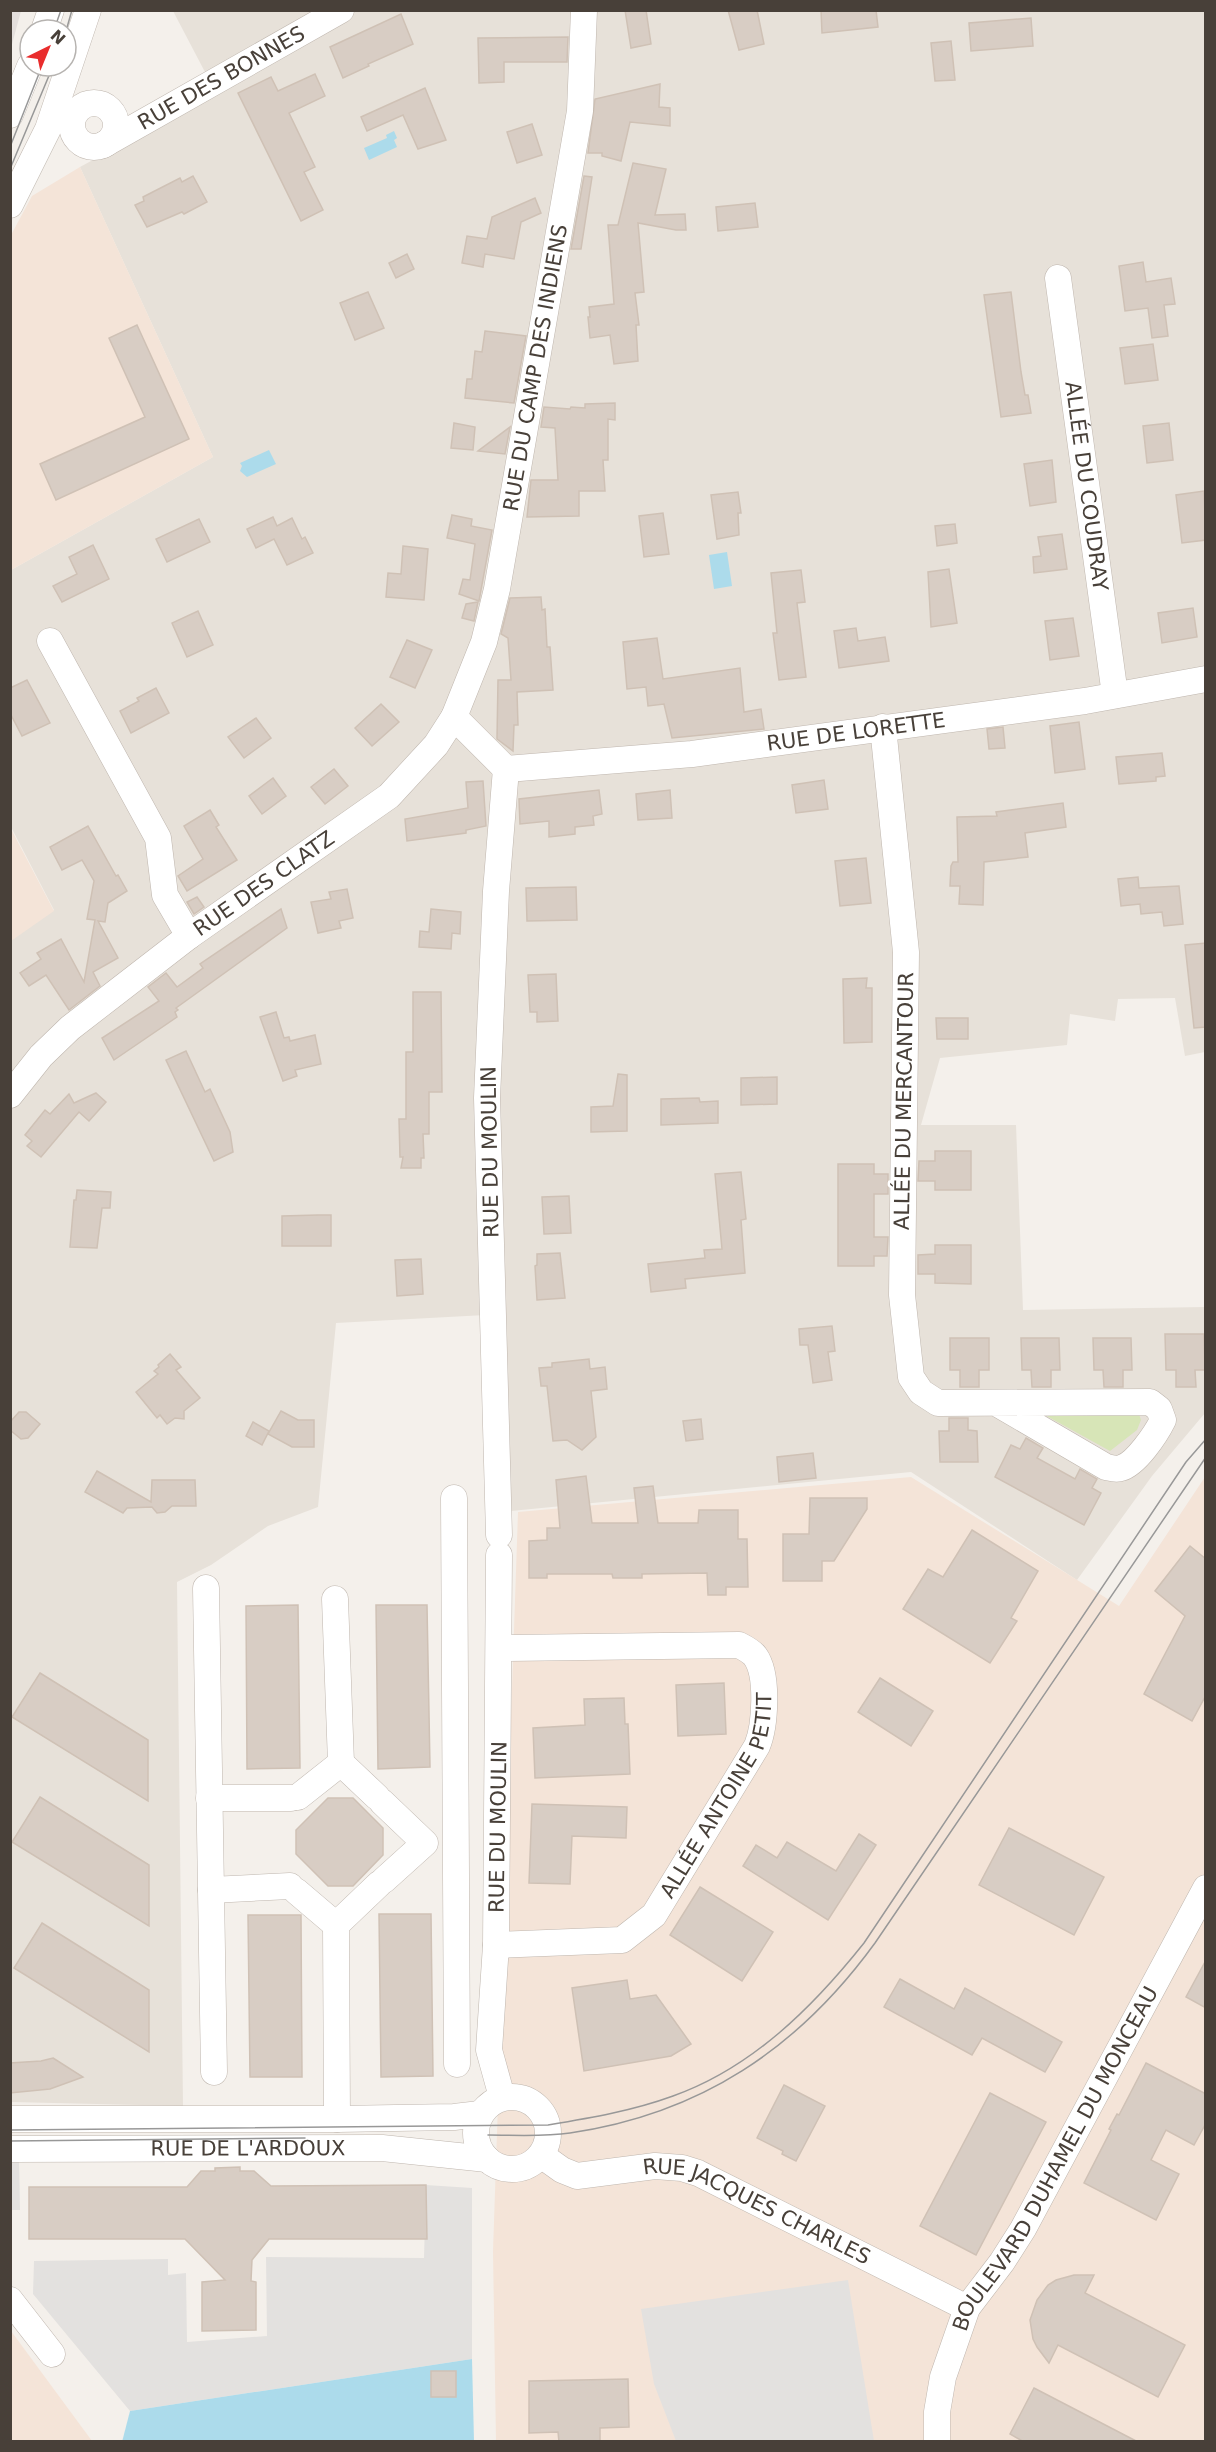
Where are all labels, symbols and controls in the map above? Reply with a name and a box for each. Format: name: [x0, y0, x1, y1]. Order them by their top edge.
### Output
north arrow: [18, 18, 78, 78]
street label: RUE DES BONNES: [134, 21, 309, 135]
text: N: [47, 26, 69, 49]
street label: RUE DU CAMP DES INDIENS: [499, 222, 572, 513]
street label: ALLÉE DU COUDRAY: [1060, 380, 1113, 593]
street label: RUE DE LORETTE: [765, 708, 947, 756]
street label: RUE DES CLATZ: [189, 826, 339, 941]
street label: ALLÉE DU MERCANTOUR: [889, 972, 918, 1230]
street label: RUE DU MOULIN: [477, 1066, 503, 1238]
street label: ALLÉE ANTOINE PETIT: [655, 1692, 776, 1902]
street label: RUE DU MOULIN: [485, 1741, 511, 1913]
street label: BOULEVARD DUHAMEL DU MONCEAU: [948, 1982, 1163, 2334]
street label: RUE DE L'ARDOUX: [150, 2136, 346, 2161]
street label: RUE JACQUES CHARLES: [641, 2154, 874, 2270]

